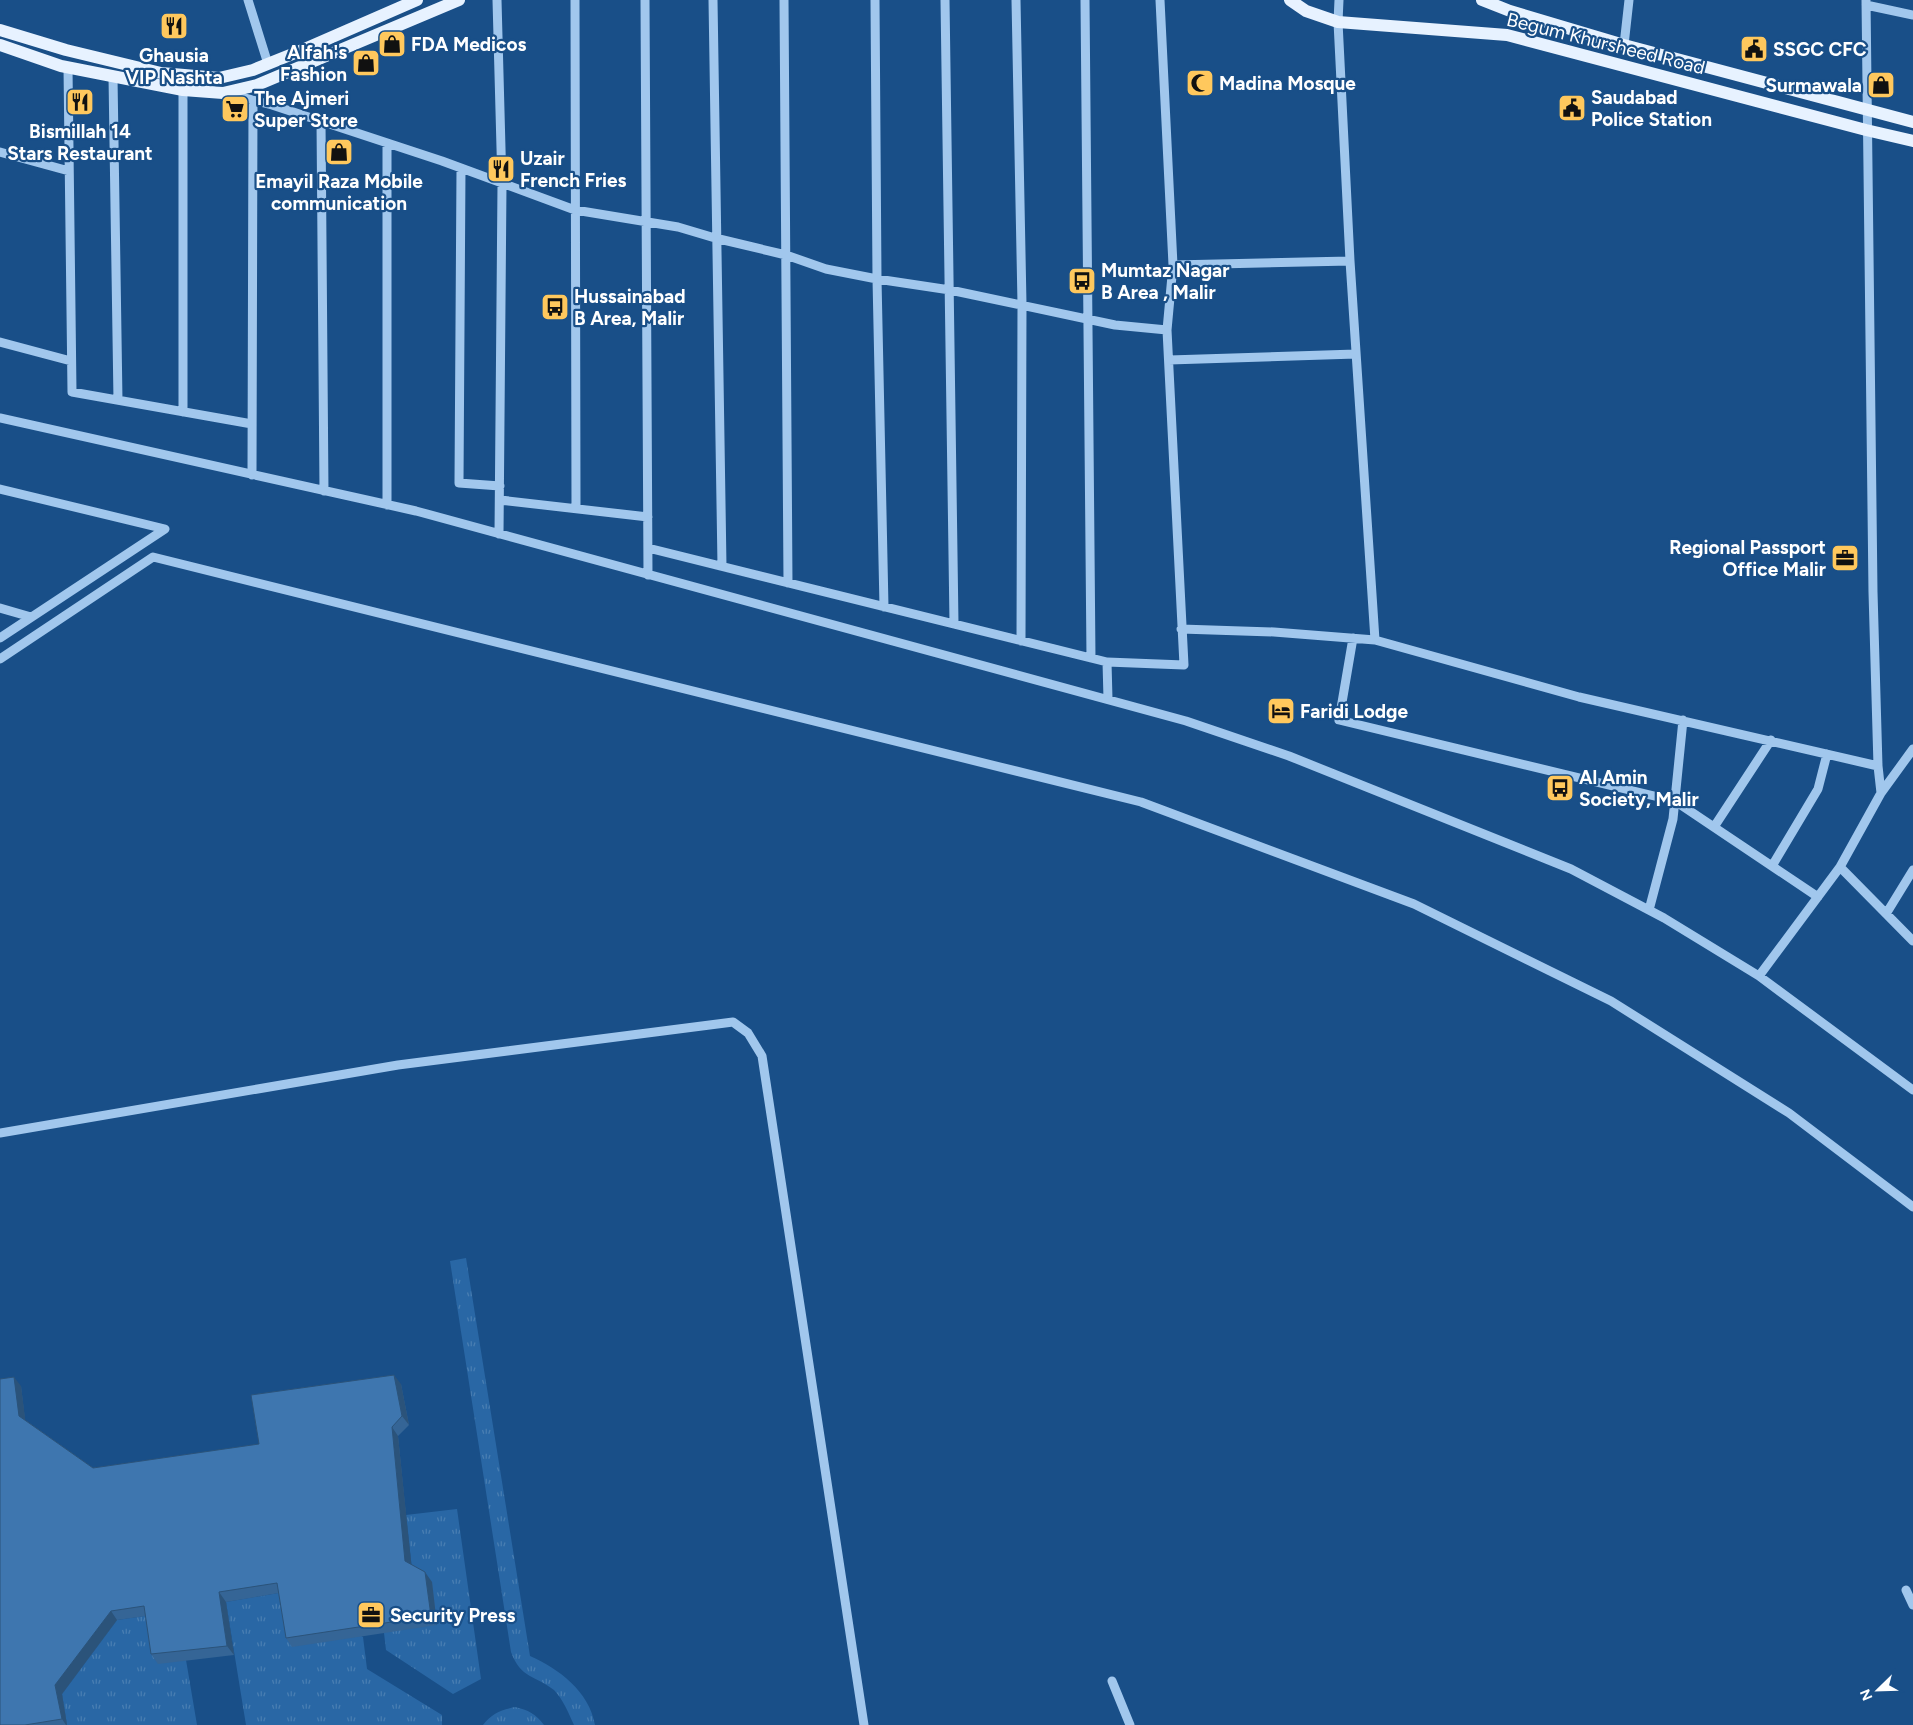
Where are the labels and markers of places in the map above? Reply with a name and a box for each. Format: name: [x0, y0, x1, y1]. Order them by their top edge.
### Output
restaurant icon: Ghausia VIP Nashta: [159, 11, 189, 41]
shop icon: FDA Medicos: [377, 29, 407, 59]
place label: FDA Medicos: [411, 33, 526, 56]
public building icon: SSGC CFC: [1739, 34, 1769, 64]
place label: SSGC CFC: [1773, 38, 1867, 61]
place label: Alfah's Fashion: [280, 41, 347, 86]
place label: Ghausia VIP Nashta: [125, 44, 223, 89]
shop icon: Alfah's Fashion: [351, 48, 381, 78]
mosque icon: Madina Mosque: [1185, 68, 1215, 98]
shop icon: Surmawala: [1866, 70, 1896, 100]
place label: Madina Mosque: [1219, 72, 1356, 95]
place label: Surmawala: [1766, 74, 1862, 97]
place label: Saudabad Police Station: [1591, 86, 1712, 131]
restaurant icon: Bismillah 14 Stars Restaurant: [65, 87, 95, 117]
place label: The Ajmeri Super Store: [254, 87, 358, 132]
public building icon: Saudabad Police Station: [1557, 93, 1587, 123]
supermarket icon: The Ajmeri Super Store: [220, 94, 250, 124]
place label: Bismillah 14 Stars Restaurant: [7, 120, 153, 165]
shop icon: Emayil Raza Mobile communication: [324, 137, 354, 167]
place label: Uzair French Fries: [520, 147, 627, 192]
restaurant icon: Uzair French Fries: [486, 154, 516, 184]
place label: Emayil Raza Mobile communication: [255, 170, 423, 215]
place label: Mumtaz Nagar B Area , Malir: [1101, 259, 1229, 304]
bus stop icon: Mumtaz Nagar B Area , Malir: [1067, 266, 1097, 296]
place label: Hussainabad B Area, Malir: [574, 285, 686, 330]
bus stop icon: Hussainabad B Area, Malir: [540, 292, 570, 322]
place label: Regional Passport Office Malir: [1669, 536, 1826, 581]
office icon: Regional Passport Office Malir: [1830, 543, 1860, 573]
hotel icon: Faridi Lodge: [1266, 696, 1296, 726]
place label: Faridi Lodge: [1300, 700, 1408, 723]
place label: Al Amin Society, Malir: [1579, 766, 1699, 811]
bus stop icon: Al Amin Society, Malir: [1545, 773, 1575, 803]
office icon: Security Press: [356, 1600, 386, 1630]
place label: Security Press: [390, 1604, 515, 1627]

